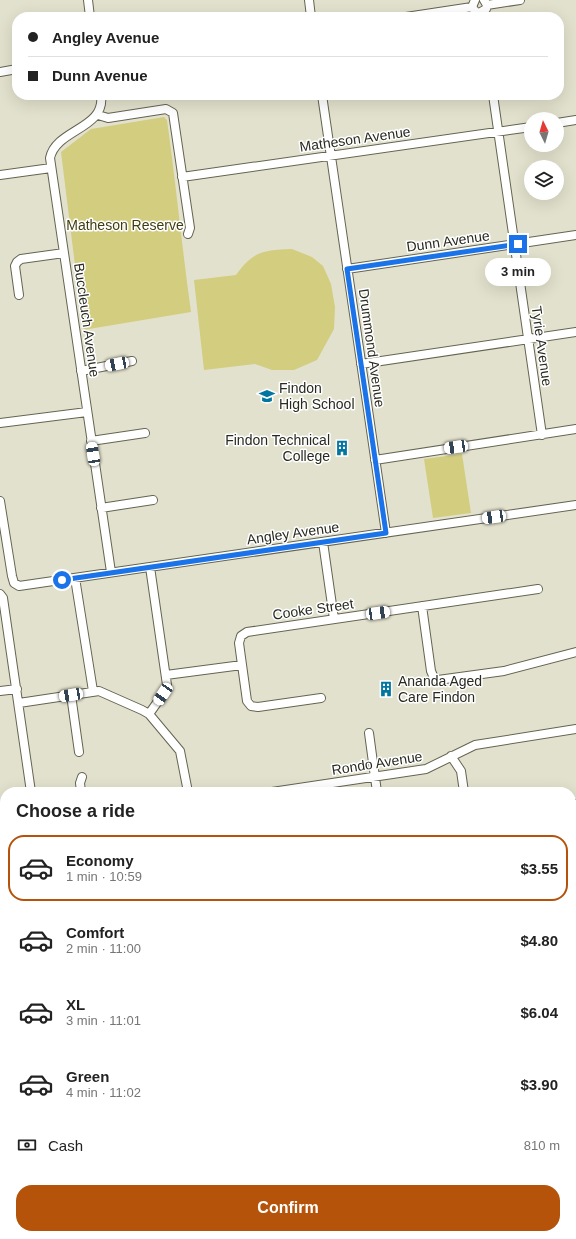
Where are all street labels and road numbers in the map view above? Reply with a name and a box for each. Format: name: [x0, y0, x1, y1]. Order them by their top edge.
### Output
street label: Matheson Avenue: [299, 123, 412, 155]
street label: Dunn Avenue: [405, 227, 491, 255]
street label: Buccleuch Avenue: [71, 262, 103, 378]
street label: Drummond Avenue: [356, 288, 388, 409]
street label: Tyrie Avenue: [528, 305, 556, 387]
street label: Angley Avenue: [246, 519, 340, 547]
street label: Cooke Street: [271, 595, 355, 623]
street label: Rondo Avenue: [331, 748, 424, 778]

